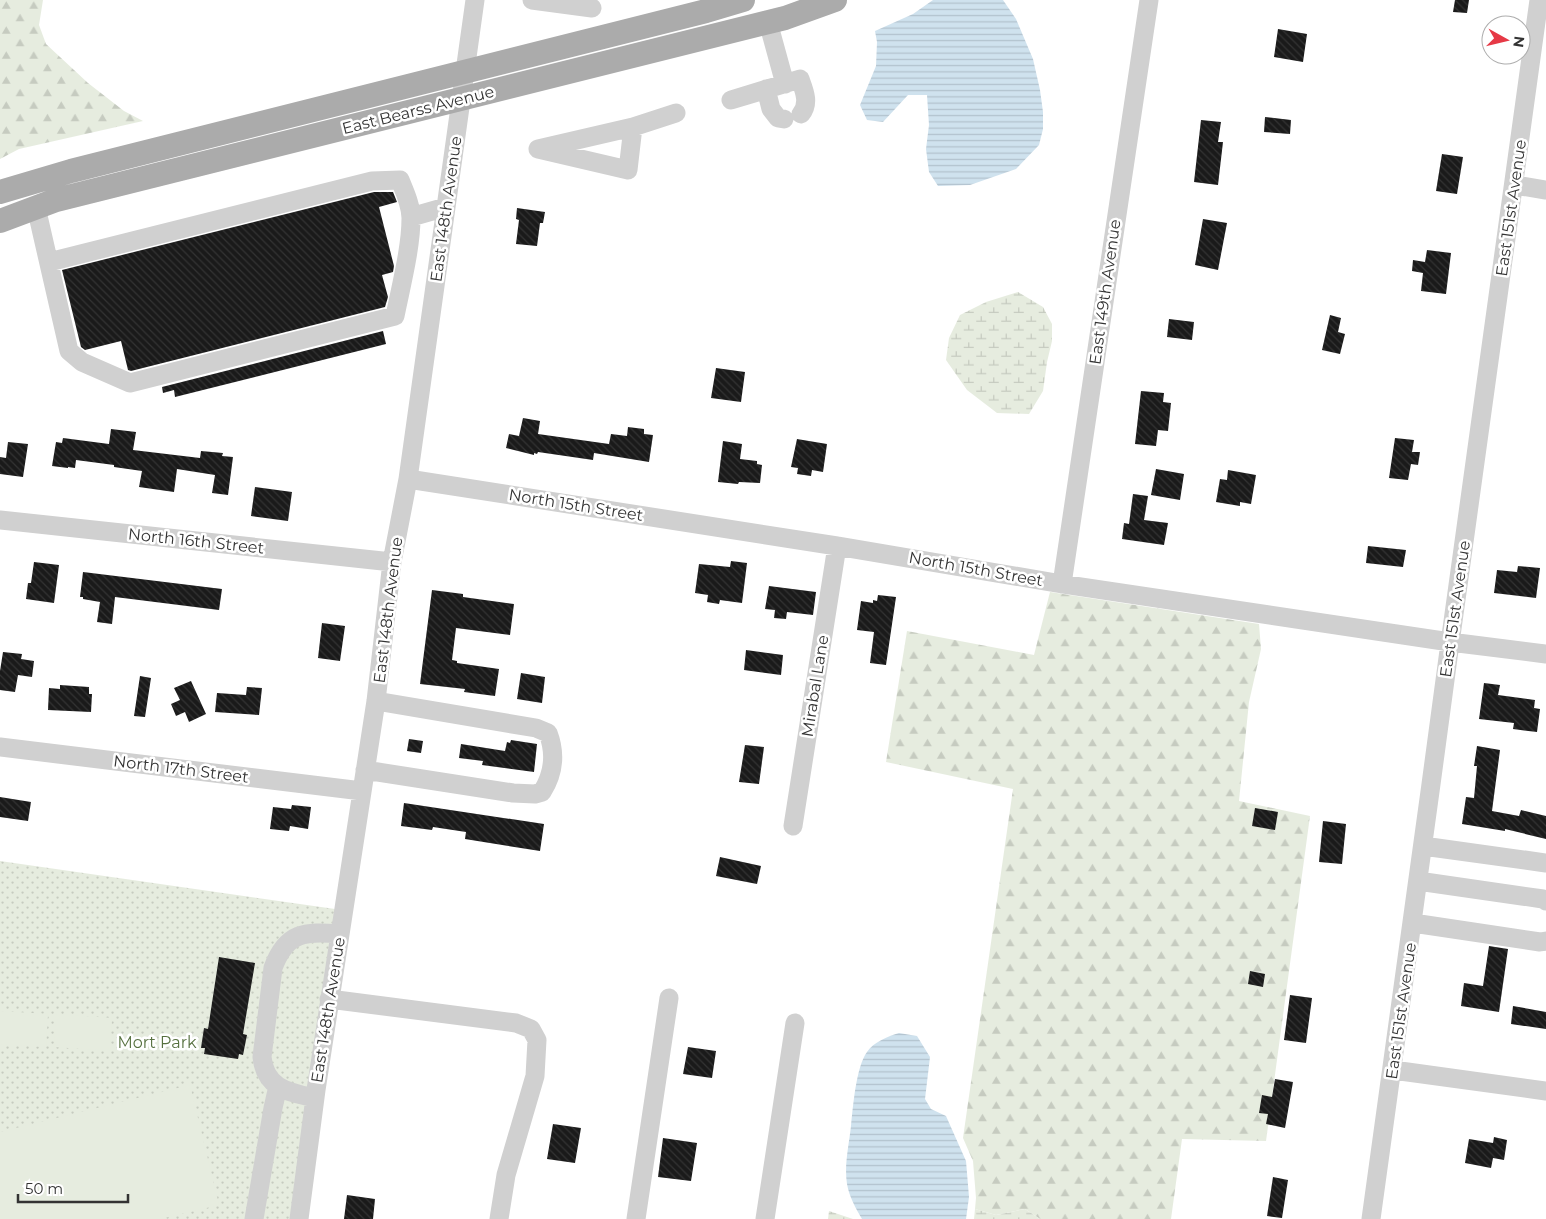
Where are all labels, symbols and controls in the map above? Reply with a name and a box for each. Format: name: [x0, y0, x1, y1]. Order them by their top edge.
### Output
north arrow: [1481, 15, 1531, 65]
text: N: [1509, 35, 1529, 49]
street label: East Bearss Avenue: [340, 82, 496, 138]
street label: East 148th Avenue: [426, 135, 466, 283]
street label: East 151st Avenue: [1492, 138, 1530, 278]
street label: East 149th Avenue: [1085, 218, 1125, 366]
street label: North 15th Street: [507, 485, 645, 525]
street label: North 16th Street: [127, 524, 265, 558]
street label: East 148th Avenue: [370, 536, 406, 684]
street label: East 151st Avenue: [1436, 539, 1474, 679]
street label: North 15th Street: [907, 548, 1045, 590]
street label: Mirabal Lane: [798, 634, 832, 738]
street label: North 17th Street: [112, 751, 250, 787]
street label: East 148th Avenue: [307, 936, 349, 1084]
street label: East 151st Avenue: [1382, 941, 1420, 1081]
park label: Mort Park: [117, 1033, 197, 1052]
scale bar: [18, 1172, 128, 1204]
text: 50 m: [25, 1179, 63, 1198]

